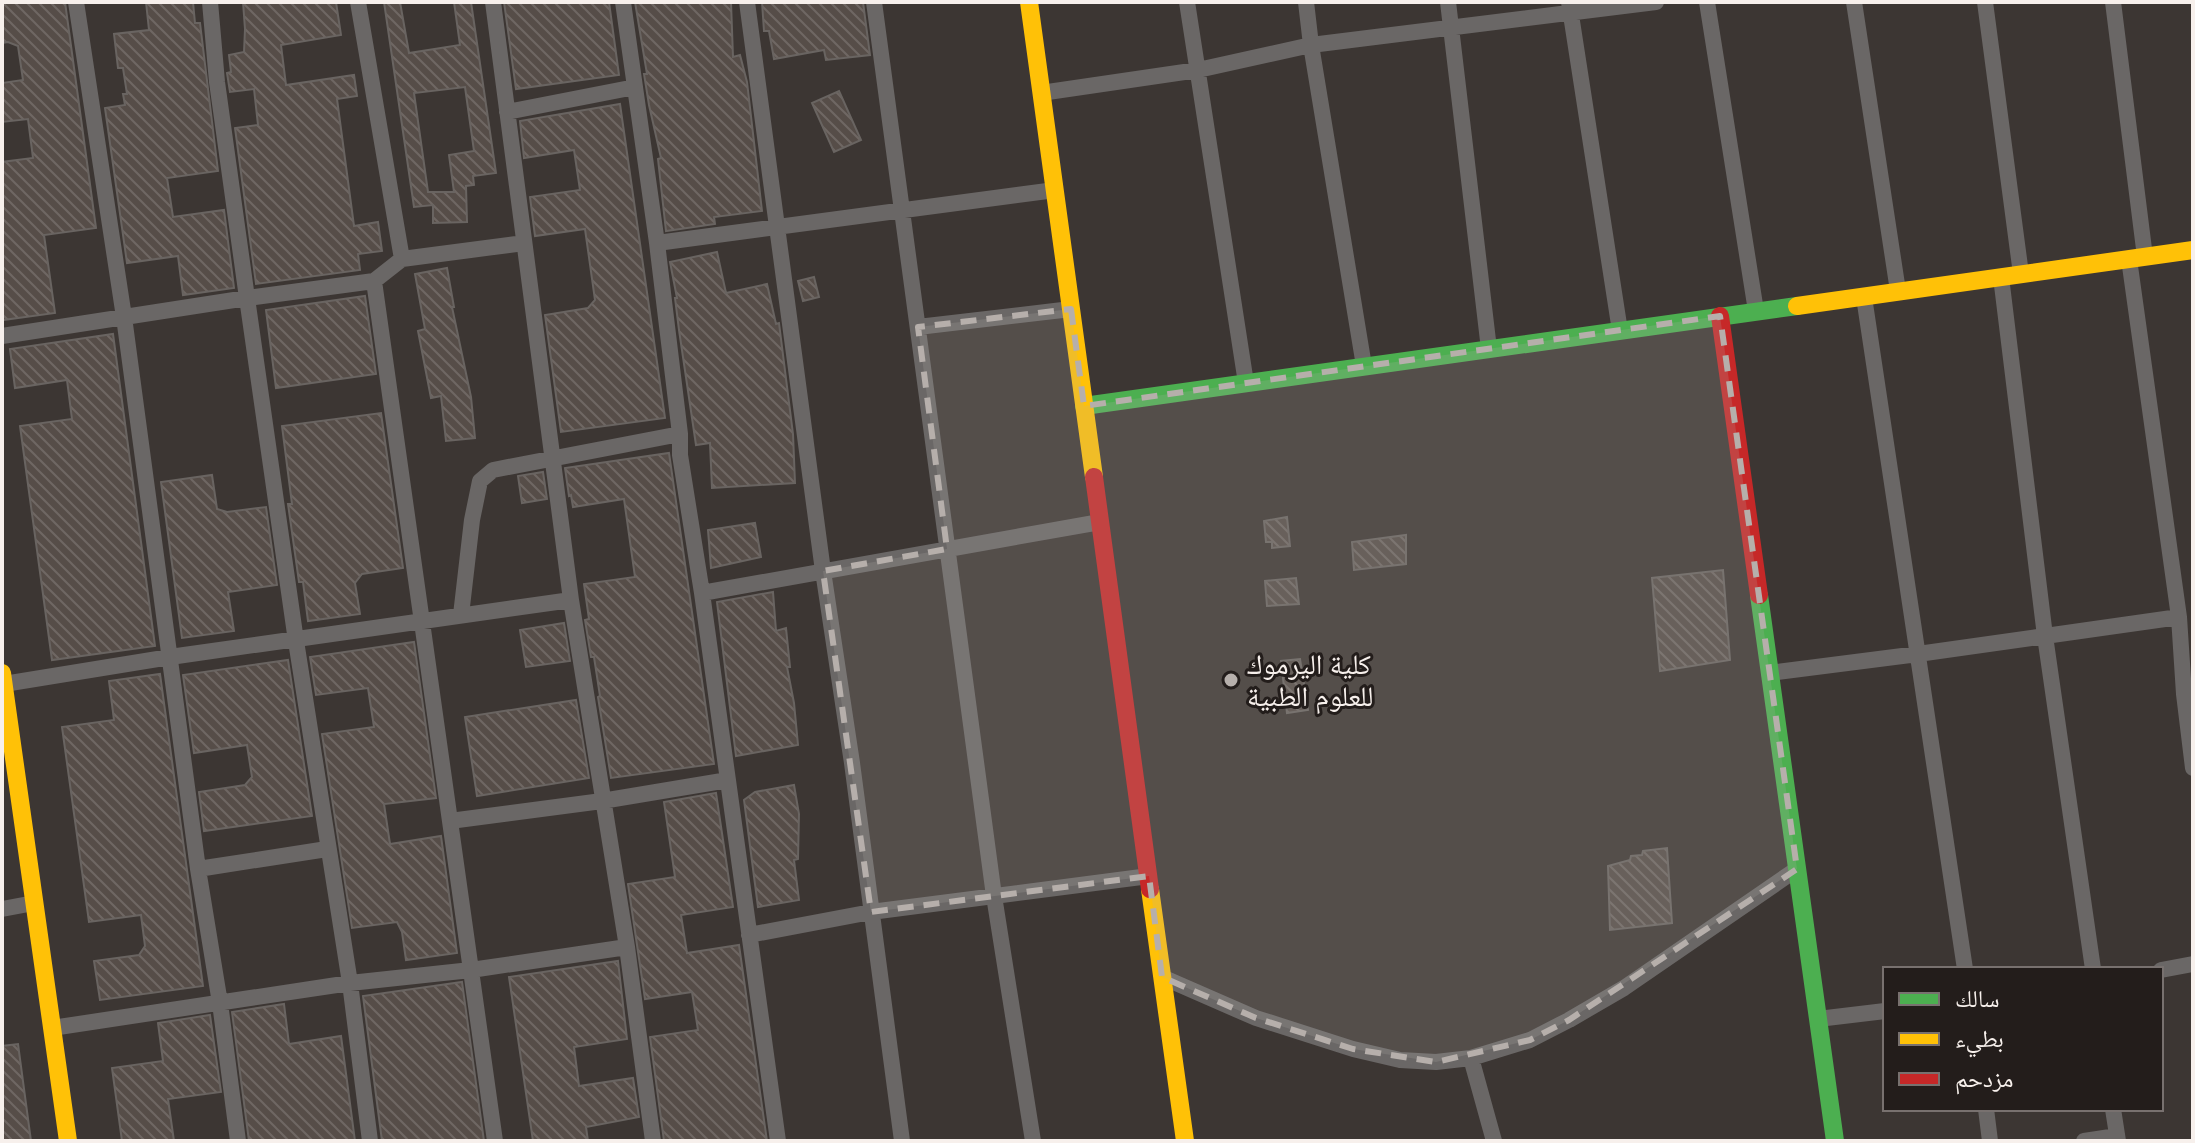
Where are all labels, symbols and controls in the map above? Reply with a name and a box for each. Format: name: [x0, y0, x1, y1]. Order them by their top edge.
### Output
place label: كلية اليرموك للعلوم الطبية: [1247, 646, 1373, 716]
marker: كلية اليرموك للعلوم الطبية: [1222, 671, 1240, 689]
legend: [1883, 967, 2163, 1111]
text: سالك: [1955, 983, 2000, 1015]
text: بطيء: [1955, 1023, 2004, 1058]
text: مزدحم: [1955, 1063, 2014, 1095]

